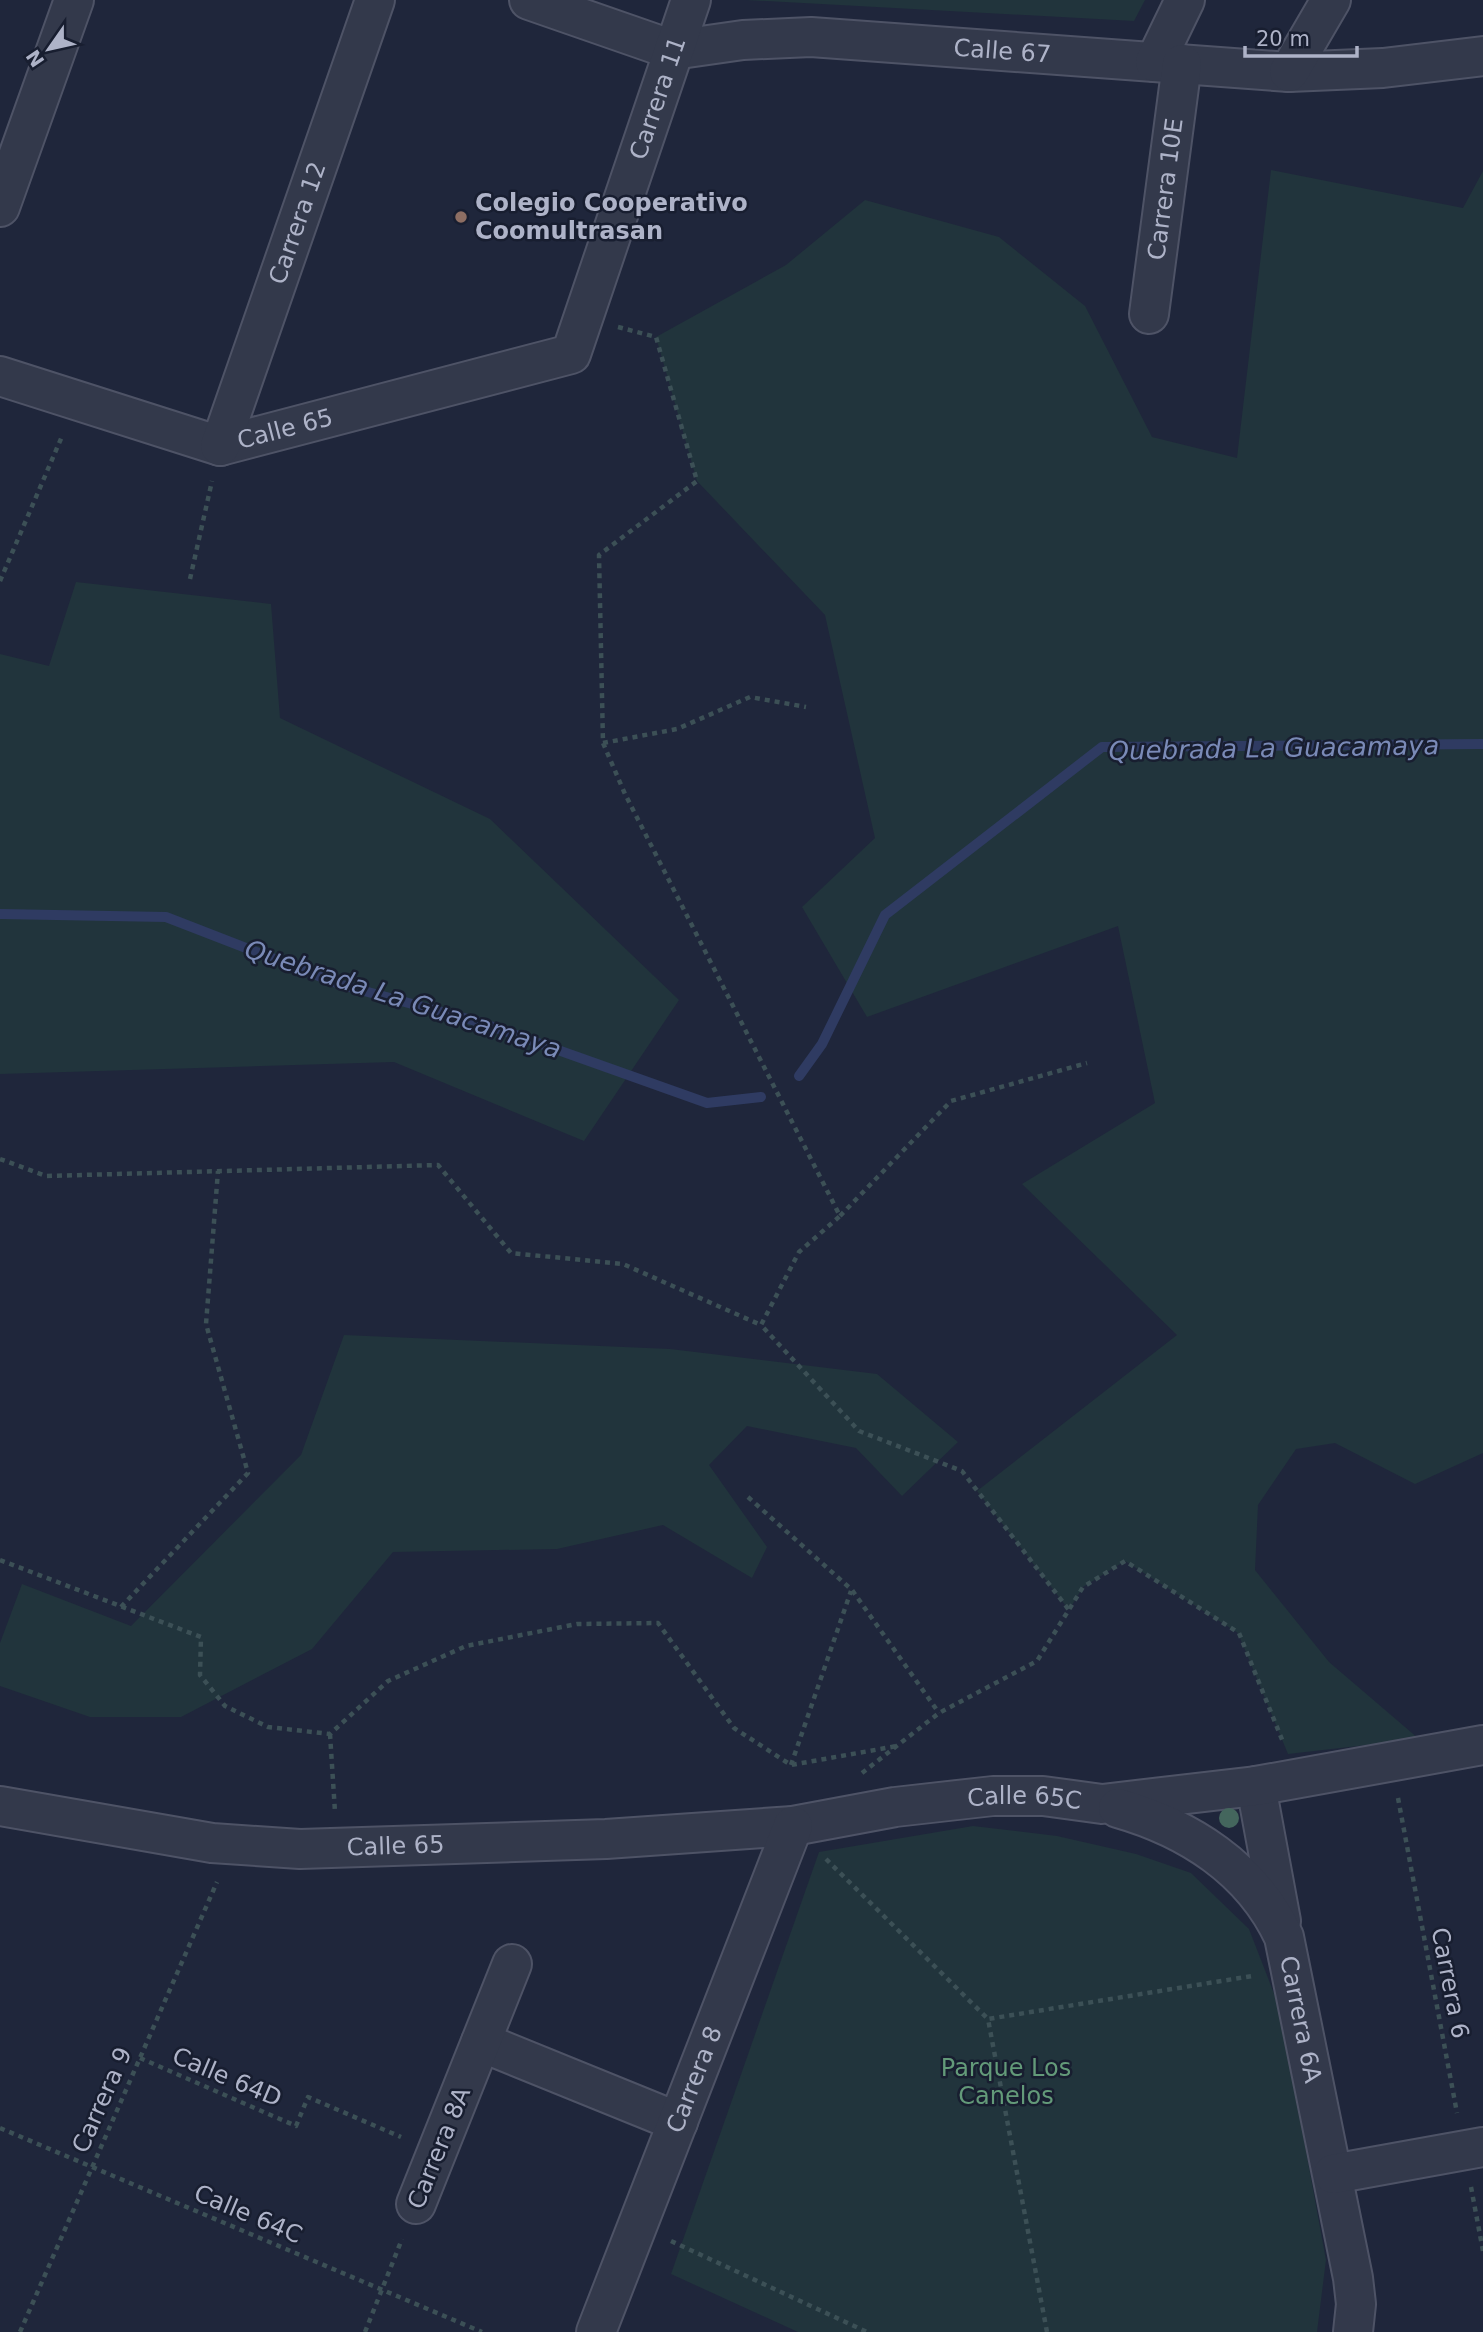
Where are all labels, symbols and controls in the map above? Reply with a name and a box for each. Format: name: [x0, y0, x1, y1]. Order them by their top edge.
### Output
north arrow: [14, 14, 84, 84]
scale bar: [1245, 14, 1357, 58]
text: 20 m: [1256, 27, 1310, 51]
street label: Carrera 11: [624, 33, 692, 163]
street label: Calle 67: [952, 33, 1052, 69]
text: N: [21, 46, 48, 71]
street label: Carrera 10E: [1142, 116, 1189, 262]
street label: Carrera 12: [263, 158, 332, 288]
place label: Colegio Cooperativo Coomultrasan: [475, 189, 748, 245]
marker: Colegio Cooperativo Coomultrasan: [453, 209, 469, 225]
street label: Calle 65: [234, 403, 336, 455]
water label: Quebrada La Guacamaya: [1108, 730, 1440, 766]
water label: Quebrada La Guacamaya: [241, 934, 565, 1064]
street label: Calle 65C: [966, 1781, 1083, 1815]
street label: Calle 65: [346, 1830, 445, 1861]
street label: Carrera 6: [1426, 1925, 1474, 2041]
street label: Carrera 6A: [1274, 1953, 1327, 2086]
street label: Carrera 8: [661, 2022, 728, 2137]
street label: Calle 64D: [168, 2041, 286, 2113]
street label: Carrera 9: [66, 2043, 138, 2157]
park label: Parque Los Canelos: [941, 2054, 1071, 2110]
street label: Carrera 8A: [402, 2082, 476, 2213]
street label: Calle 64C: [190, 2179, 306, 2249]

